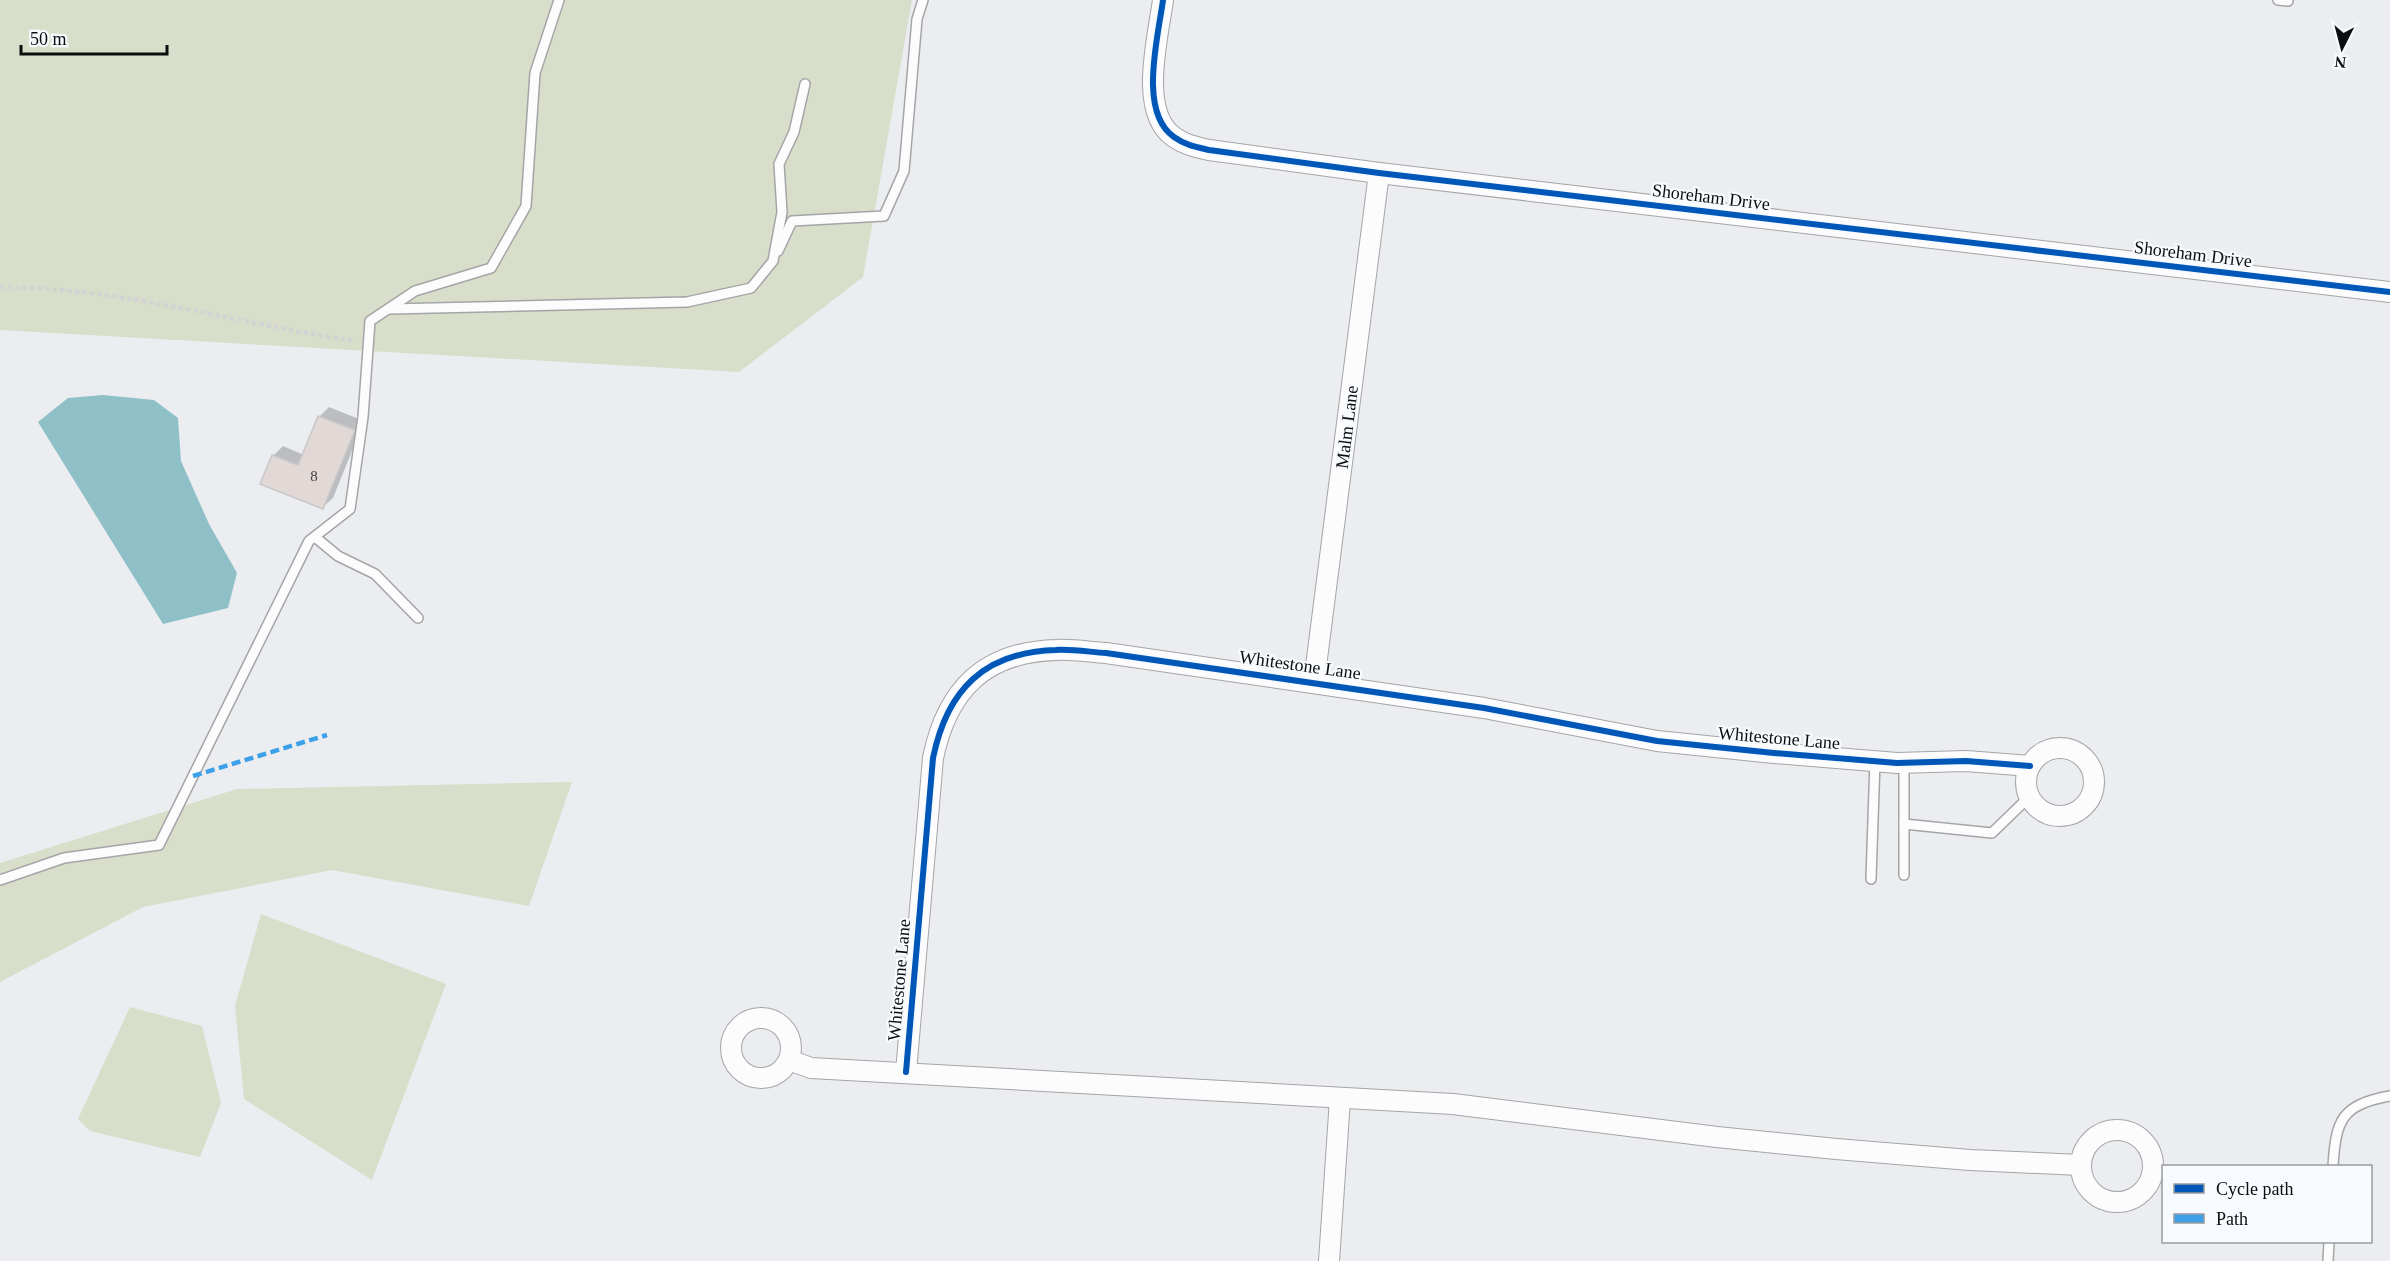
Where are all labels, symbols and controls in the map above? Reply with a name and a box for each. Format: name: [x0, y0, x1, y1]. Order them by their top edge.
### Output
scale bar: [21, 18, 166, 56]
north arrow: [2312, 18, 2372, 78]
text: 50 m: [30, 29, 67, 49]
text: N: [2333, 53, 2347, 71]
street label: Shoreham Drive: [1651, 180, 1771, 214]
street label: Shoreham Drive: [2133, 237, 2253, 271]
street label: Malm Lane: [1332, 384, 1362, 470]
house number: 8: [310, 468, 318, 484]
street label: Whitestone Lane: [1238, 647, 1362, 683]
street label: Whitestone Lane: [1717, 723, 1841, 753]
street label: Whitestone Lane: [884, 918, 914, 1042]
legend: [2162, 1165, 2372, 1243]
text: Cycle path: [2216, 1179, 2293, 1199]
text: Path: [2216, 1209, 2248, 1229]

